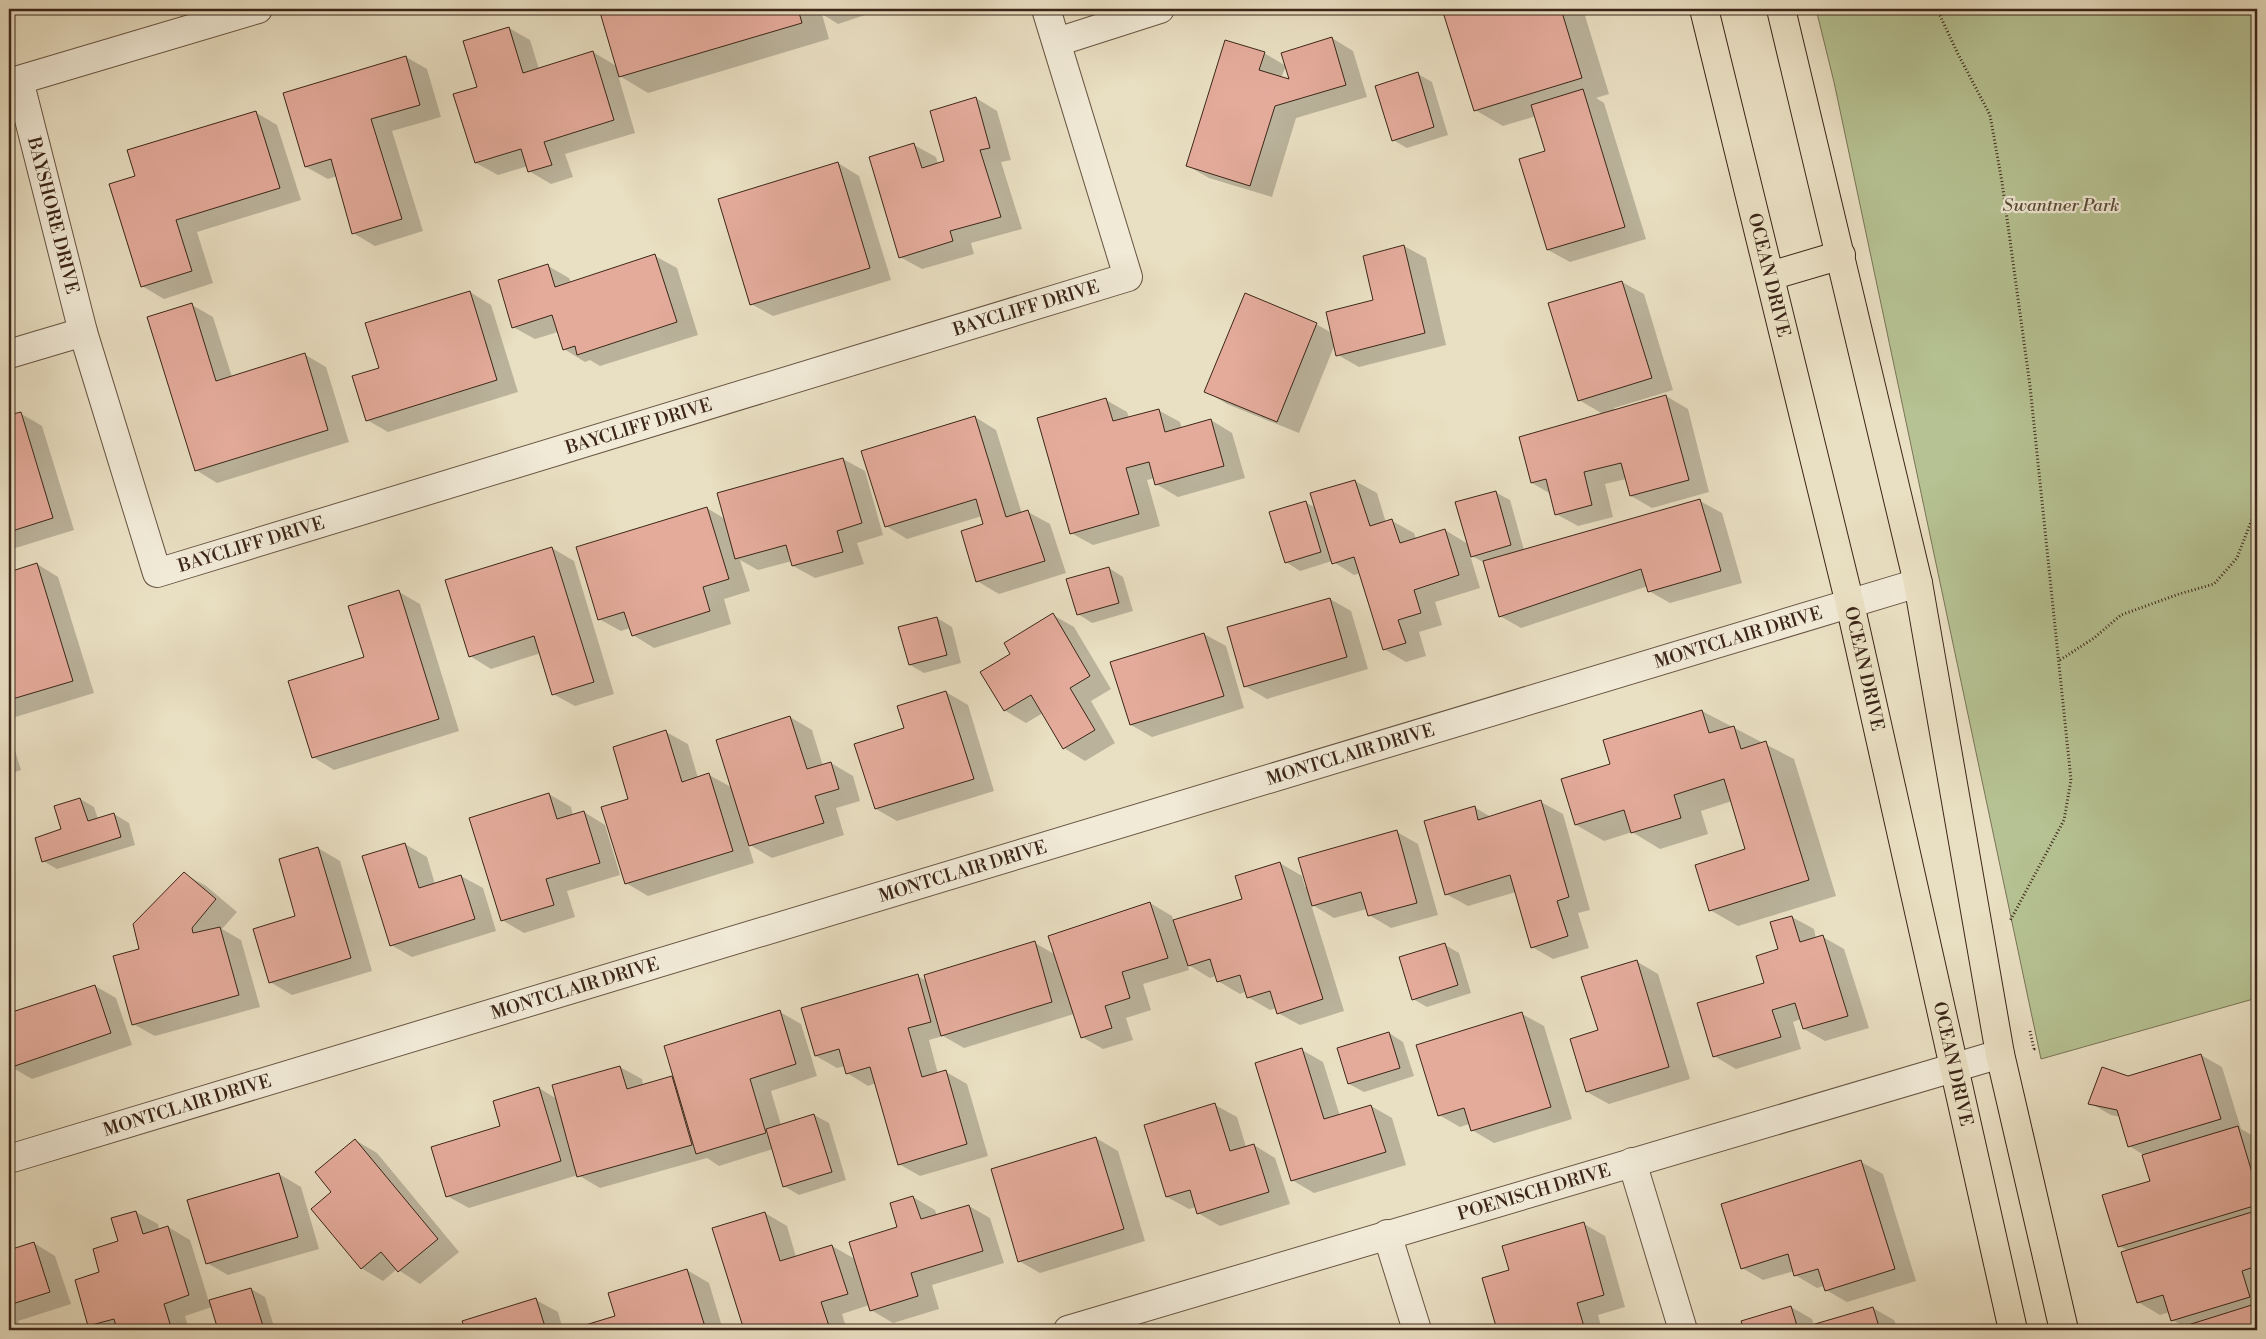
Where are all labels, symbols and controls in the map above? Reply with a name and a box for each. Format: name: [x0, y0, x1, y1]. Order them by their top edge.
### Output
street label: BAYSHORE DRIVE: [22, 133, 84, 296]
park label: Swantner Park: [2003, 194, 2119, 217]
street label: OCEAN DRIVE: [1743, 211, 1796, 340]
street label: BAYCLIFF DRIVE: [949, 275, 1102, 342]
street label: BAYCLIFF DRIVE: [562, 393, 715, 460]
street label: BAYCLIFF DRIVE: [174, 511, 327, 578]
street label: MONTCLAIR DRIVE: [1651, 601, 1825, 674]
street label: OCEAN DRIVE: [1839, 604, 1890, 733]
street label: MONTCLAIR DRIVE: [1263, 718, 1437, 791]
street label: MONTCLAIR DRIVE: [876, 835, 1049, 908]
street label: MONTCLAIR DRIVE: [488, 952, 662, 1025]
street label: OCEAN DRIVE: [1928, 999, 1978, 1128]
street label: MONTCLAIR DRIVE: [100, 1069, 274, 1142]
street label: POENISCH DRIVE: [1455, 1158, 1613, 1226]

